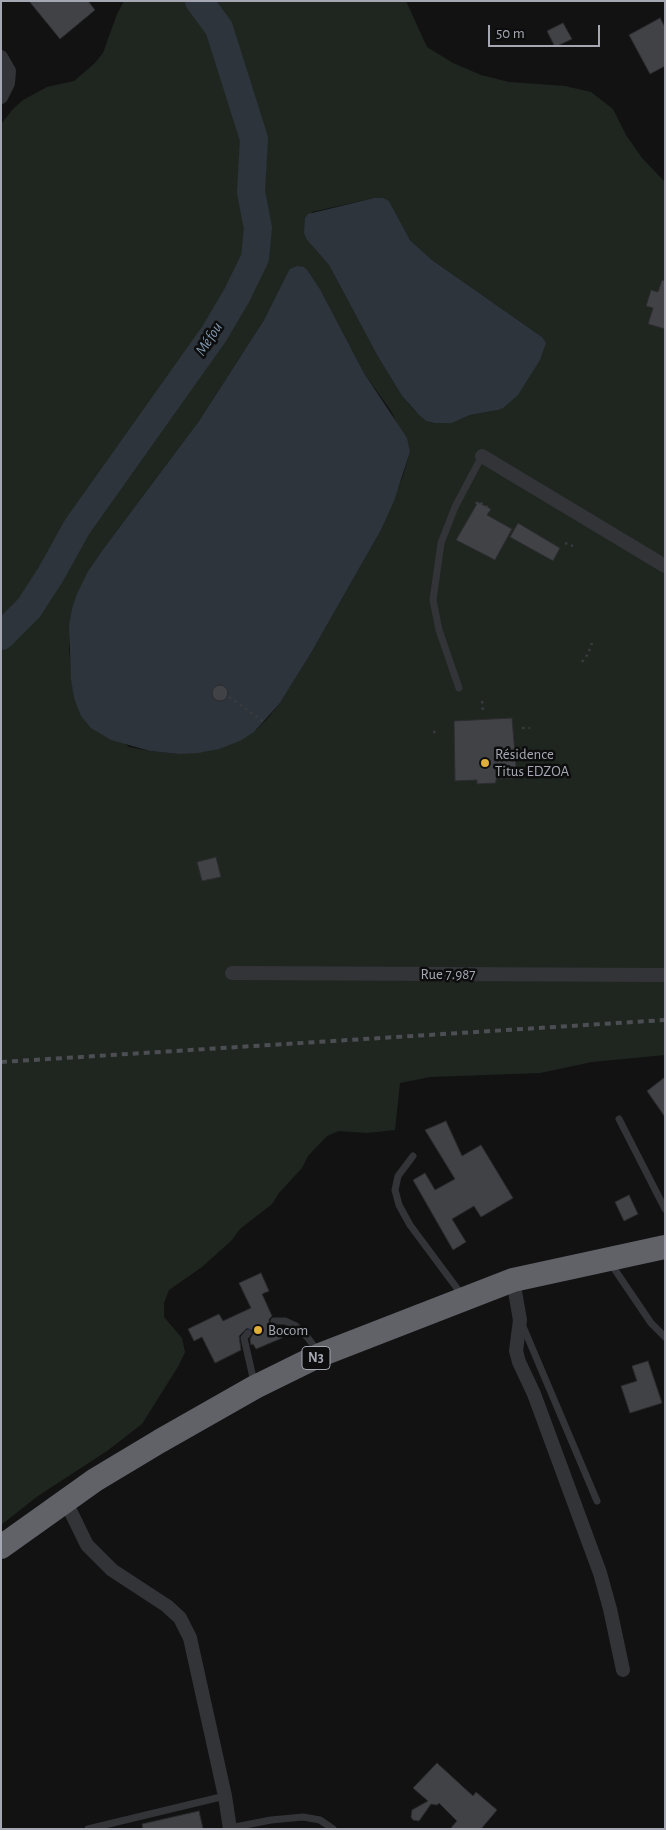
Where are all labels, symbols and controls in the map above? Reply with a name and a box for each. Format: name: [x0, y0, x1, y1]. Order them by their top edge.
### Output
scale bar: [491, 15, 604, 47]
text: 50 m: [496, 26, 525, 41]
water label: Méfou: [191, 319, 227, 359]
place label: Résidence Titus EDZOA: [495, 745, 569, 780]
marker: Résidence Titus EDZOA: [479, 757, 491, 769]
street label: Rue 7.987: [420, 965, 476, 983]
place label: Bocom: [268, 1321, 308, 1339]
marker: Bocom: [252, 1324, 264, 1336]
road number: N3: [302, 1346, 330, 1370]

